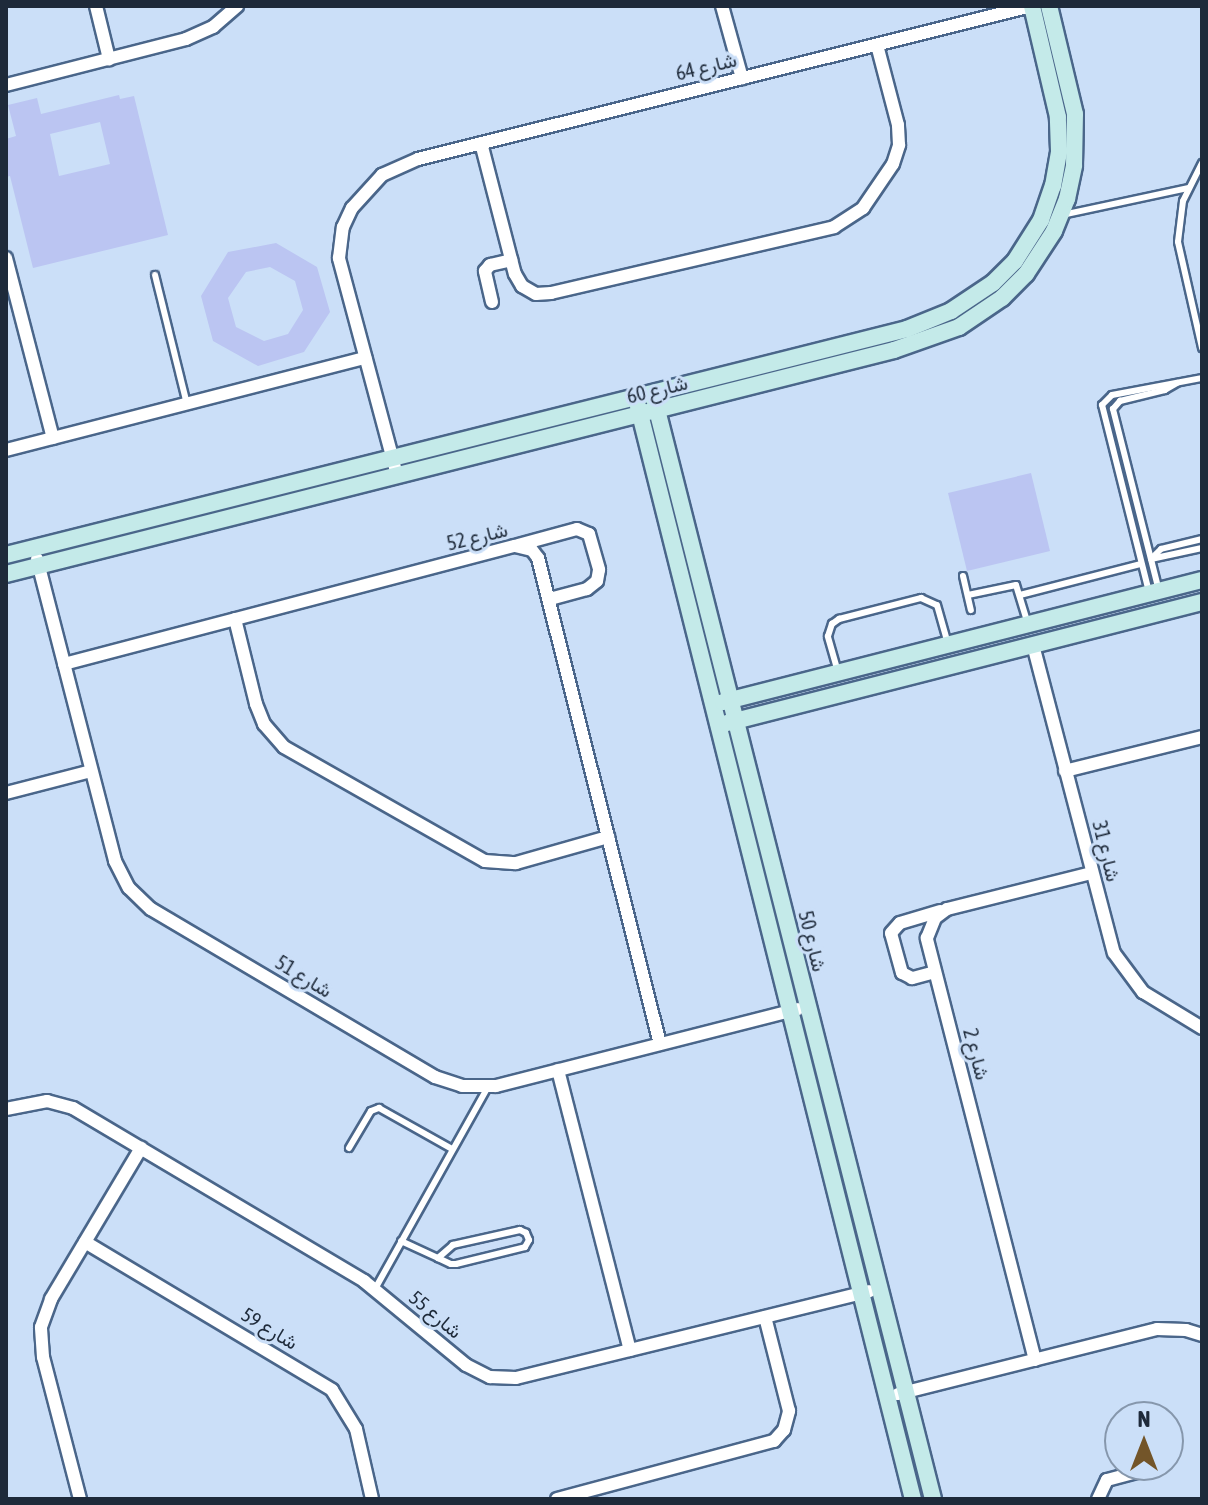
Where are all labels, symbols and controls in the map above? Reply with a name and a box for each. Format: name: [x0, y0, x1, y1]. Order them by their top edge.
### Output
street label: شارع 64: [673, 47, 739, 85]
street label: شارع 60: [624, 370, 690, 408]
street label: شارع 52: [444, 517, 510, 555]
street label: شارع 31: [1088, 818, 1126, 884]
street label: شارع 50: [794, 908, 832, 974]
street label: شارع 51: [271, 950, 337, 1002]
street label: شارع 2: [959, 1026, 995, 1082]
street label: شارع 55: [405, 1285, 467, 1343]
street label: شارع 59: [237, 1302, 303, 1354]
north arrow: [1104, 1401, 1184, 1481]
text: N: [1138, 1406, 1150, 1432]

